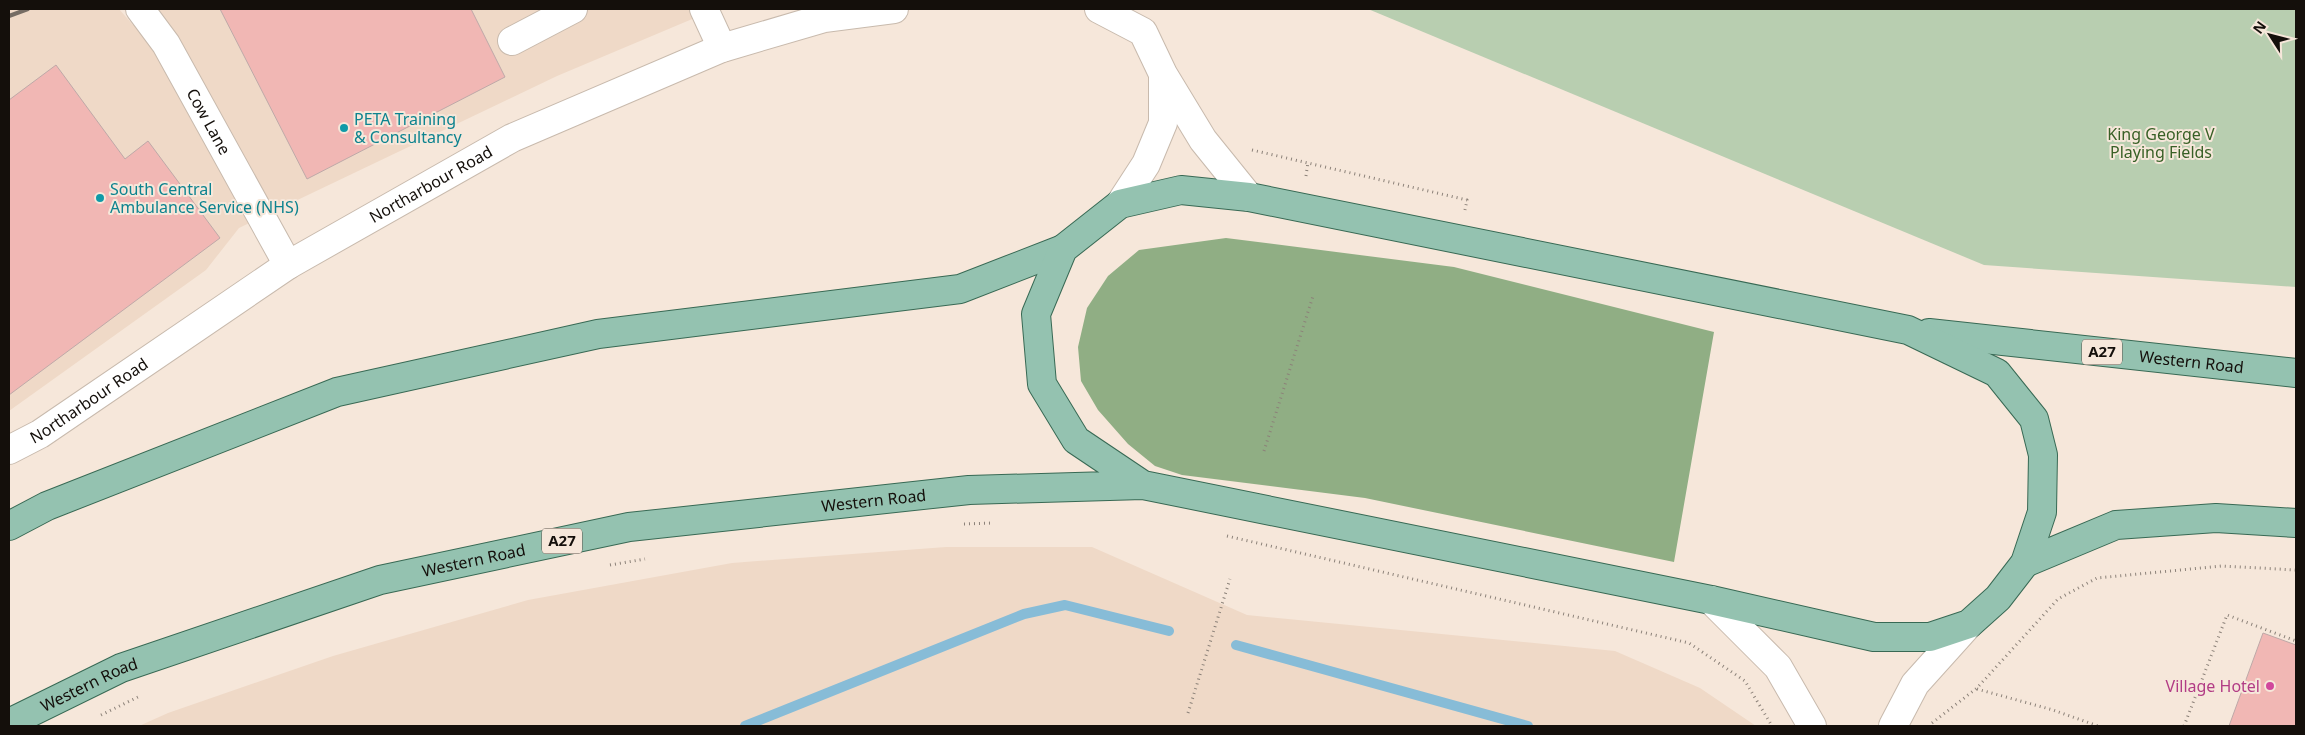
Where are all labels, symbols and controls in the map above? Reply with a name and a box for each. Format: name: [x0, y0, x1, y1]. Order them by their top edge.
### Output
north arrow: [2245, 10, 2295, 60]
text: N: [2248, 17, 2270, 37]
street label: Cow Lane: [182, 84, 236, 158]
place label: PETA Training & Consultancy: [354, 108, 463, 148]
marker: PETA Training & Consultancy: [338, 122, 350, 134]
park label: King George V Playing Fields: [2107, 123, 2215, 163]
street label: Northarbour Road: [365, 140, 496, 228]
place label: South Central Ambulance Service (NHS): [110, 178, 299, 218]
marker: South Central Ambulance Service (NHS): [94, 192, 106, 204]
road number: A27: [2082, 340, 2122, 364]
street label: Western Road: [2138, 345, 2245, 378]
street label: Northarbour Road: [26, 353, 152, 448]
street label: Western Road: [820, 484, 927, 517]
road number: A27: [542, 528, 582, 554]
street label: Western Road: [420, 538, 527, 582]
street label: Western Road: [37, 652, 140, 717]
place label: Village Hotel: [2166, 675, 2260, 697]
marker: Village Hotel: [2264, 680, 2276, 692]

